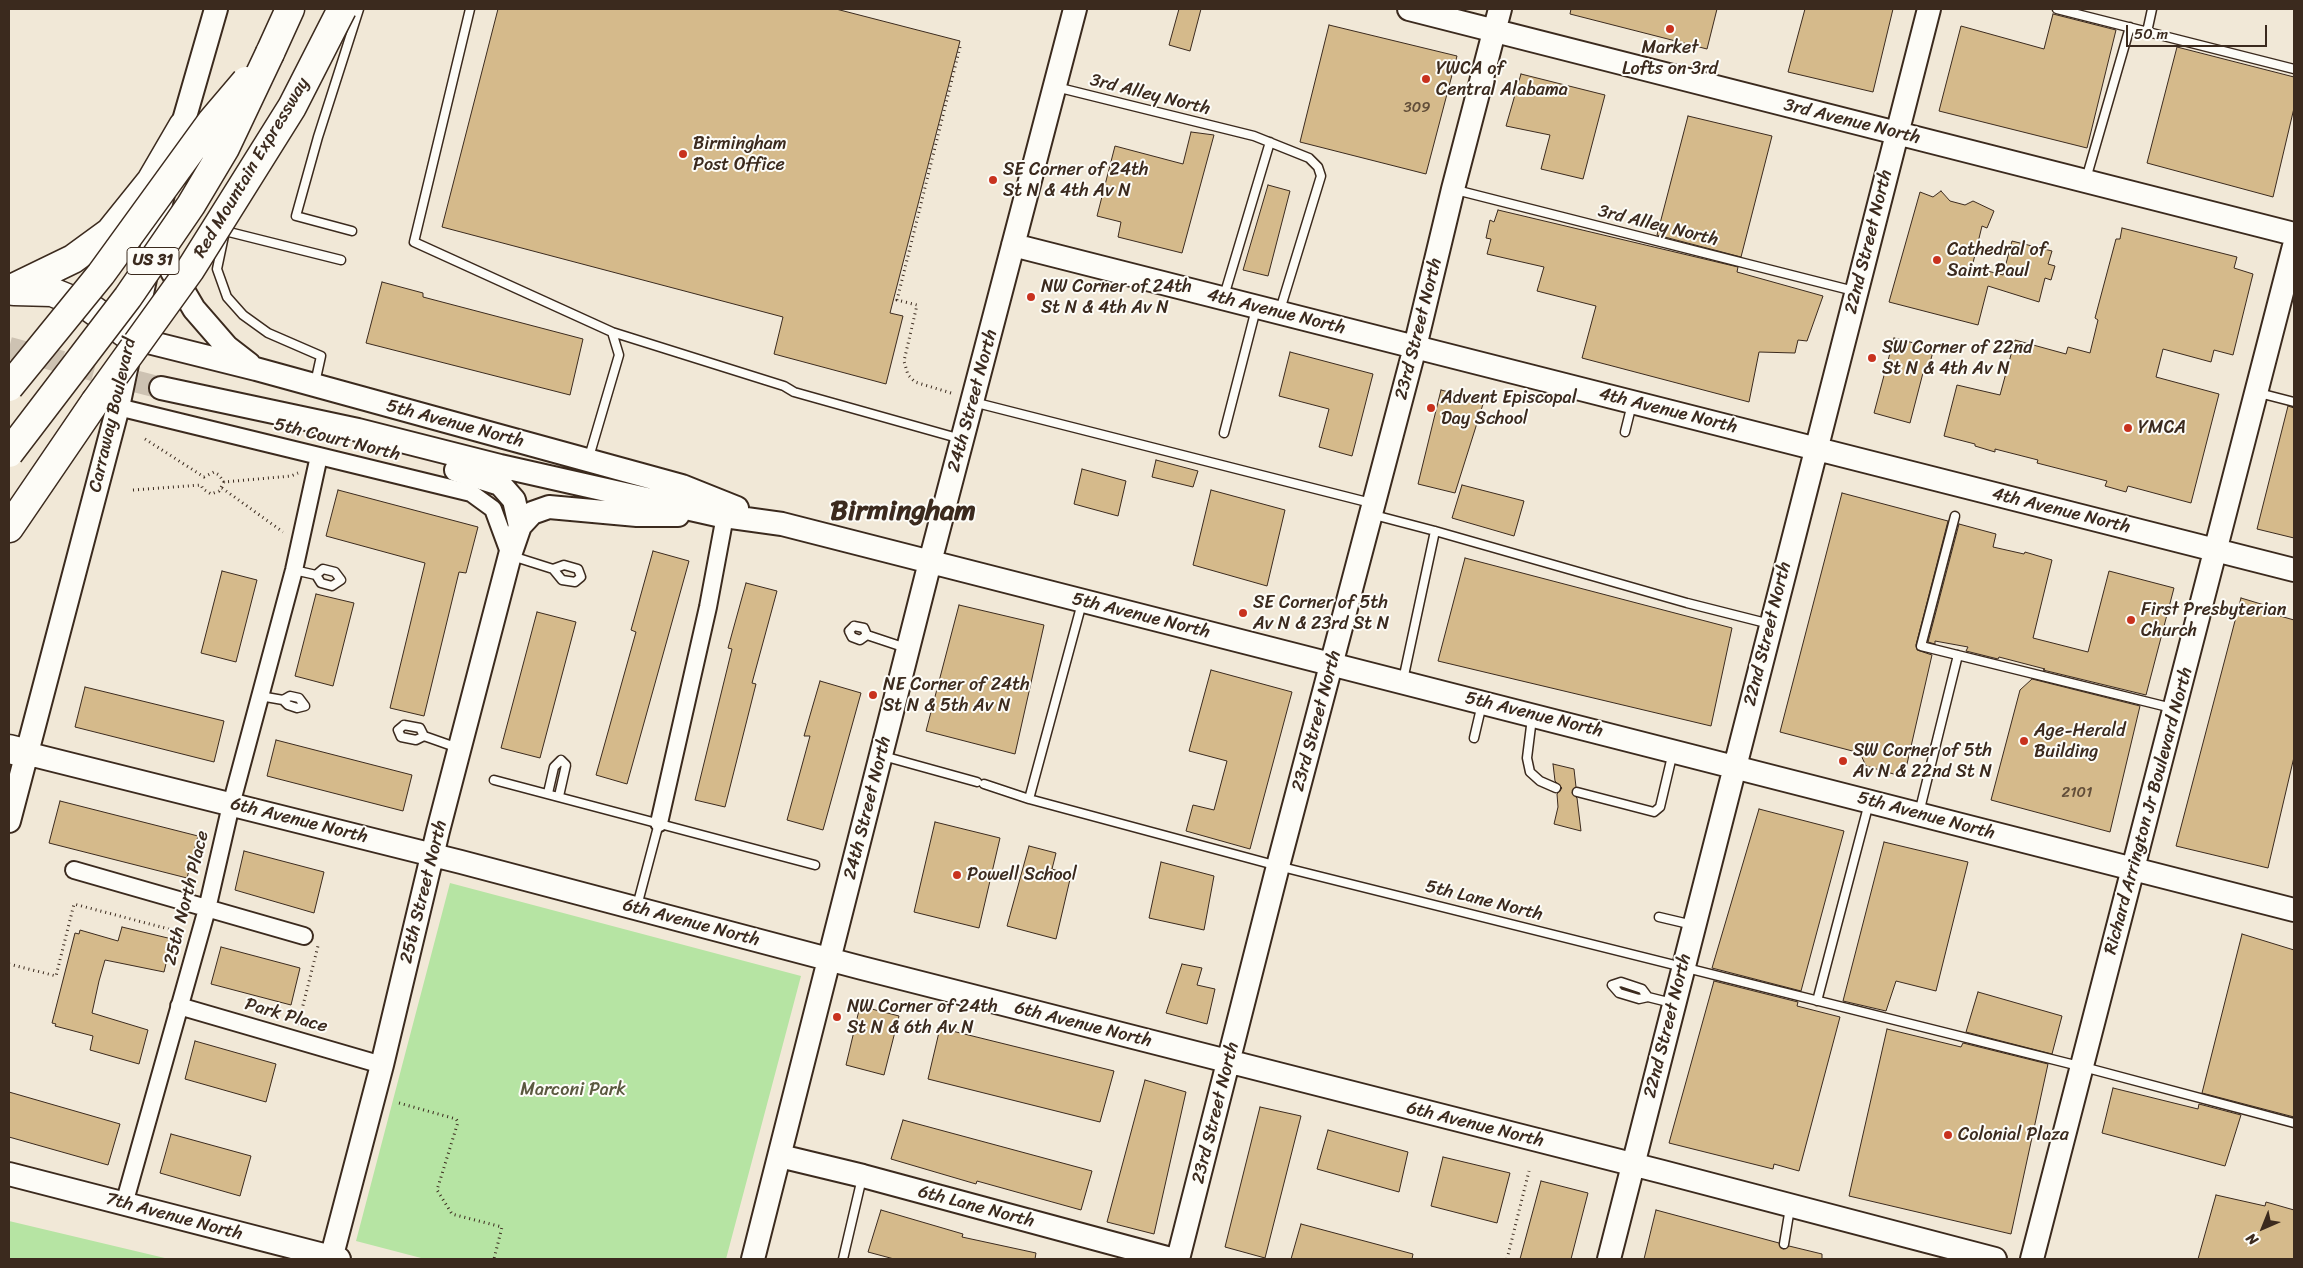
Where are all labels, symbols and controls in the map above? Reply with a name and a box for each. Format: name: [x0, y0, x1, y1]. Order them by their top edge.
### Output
scale bar: [2128, 15, 2269, 47]
text: 50 m: [2134, 21, 2168, 47]
marker: Market Lofts on 3rd: [1664, 23, 1676, 35]
place label: Market Lofts on 3rd: [1622, 37, 1718, 80]
place label: YWCA of Central Alabama: [1436, 58, 1568, 100]
street label: 3rd Alley North: [1088, 70, 1212, 120]
marker: YWCA of Central Alabama: [1420, 73, 1432, 85]
street label: Red Mountain Expressway: [190, 74, 314, 262]
street label: 3rd Avenue North: [1782, 95, 1922, 149]
house number: 309: [1404, 99, 1430, 117]
place label: Birmingham Post Office: [693, 133, 787, 176]
marker: Birmingham Post Office: [677, 148, 689, 160]
place label: SE Corner of 24th St N & 4th Av N: [1003, 159, 1148, 202]
street label: 22nd Street North: [1841, 168, 1897, 316]
marker: SE Corner of 24th St N & 4th Av N: [987, 174, 999, 186]
street label: 3rd Alley North: [1596, 201, 1720, 251]
place label: Cathedral of Saint Paul: [1947, 239, 2047, 282]
road number: US 31: [127, 248, 179, 274]
marker: Cathedral of Saint Paul: [1931, 254, 1943, 266]
street label: 23rd Street North: [1391, 256, 1447, 402]
place label: NW Corner of 24th St N & 4th Av N: [1041, 276, 1192, 318]
street label: 4th Avenue North: [1205, 284, 1347, 340]
marker: NW Corner of 24th St N & 4th Av N: [1025, 291, 1037, 303]
street label: 24th Street North: [944, 327, 1002, 475]
street label: Carraway Boulevard: [85, 336, 141, 494]
place label: SW Corner of 22nd St N & 4th Av N: [1882, 337, 2033, 379]
marker: SW Corner of 22nd St N & 4th Av N: [1866, 352, 1878, 364]
street label: 4th Avenue North: [1597, 383, 1739, 439]
place label: Advent Episcopal Day School: [1441, 387, 1577, 429]
street label: 5th Avenue North: [384, 395, 526, 453]
marker: Advent Episcopal Day School: [1425, 402, 1437, 414]
street label: 5th Court North: [272, 414, 402, 466]
place label: YMCA: [2138, 417, 2186, 439]
marker: YMCA: [2122, 422, 2134, 434]
street label: 4th Avenue North: [1990, 483, 2132, 539]
district label: Birmingham: [830, 495, 976, 529]
street label: 22nd Street North: [1740, 560, 1796, 708]
street label: 5th Avenue North: [1070, 588, 1212, 644]
place label: SE Corner of 5th Av N & 23rd St N: [1253, 592, 1389, 634]
place label: First Presbyterian Church: [2141, 599, 2286, 642]
marker: SE Corner of 5th Av N & 23rd St N: [1237, 607, 1249, 619]
marker: First Presbyterian Church: [2125, 614, 2137, 626]
street label: 23rd Street North: [1288, 648, 1346, 794]
street label: Richard Arrington Jr Boulevard North: [2100, 665, 2198, 957]
place label: NE Corner of 24th St N & 5th Av N: [883, 674, 1030, 716]
street label: 5th Avenue North: [1463, 687, 1605, 743]
marker: NE Corner of 24th St N & 5th Av N: [867, 689, 879, 701]
place label: Age-Herald Building: [2034, 720, 2126, 762]
street label: 24th Street North: [840, 734, 896, 882]
marker: Age-Herald Building: [2018, 735, 2030, 747]
place label: SW Corner of 5th Av N & 22nd St N: [1853, 740, 1992, 782]
marker: SW Corner of 5th Av N & 22nd St N: [1837, 755, 1849, 767]
house number: 2101: [2061, 784, 2093, 802]
street label: 5th Avenue North: [1855, 787, 1997, 845]
street label: 6th Avenue North: [228, 794, 370, 848]
street label: 25th Street North: [396, 818, 452, 966]
street label: 25th North Place: [160, 829, 214, 967]
place label: Powell School: [967, 864, 1077, 886]
marker: Powell School: [951, 869, 963, 881]
street label: 5th Lane North: [1423, 876, 1545, 926]
street label: 6th Avenue North: [620, 894, 762, 952]
street label: 22nd Street North: [1640, 952, 1696, 1100]
street label: Park Place: [242, 994, 330, 1038]
place label: NW Corner of 24th St N & 6th Av N: [847, 996, 998, 1038]
street label: 6th Avenue North: [1012, 998, 1154, 1052]
marker: NW Corner of 24th St N & 6th Av N: [831, 1011, 843, 1023]
street label: 23rd Street North: [1188, 1040, 1244, 1186]
park label: Marconi Park: [520, 1079, 626, 1101]
street label: 6th Avenue North: [1404, 1098, 1546, 1152]
place label: Colonial Plaza: [1958, 1124, 2069, 1146]
marker: Colonial Plaza: [1942, 1129, 1954, 1141]
street label: 6th Lane North: [915, 1181, 1037, 1233]
street label: 7th Avenue North: [103, 1188, 245, 1246]
north arrow: [2238, 1203, 2288, 1253]
text: N: [2240, 1227, 2264, 1252]

